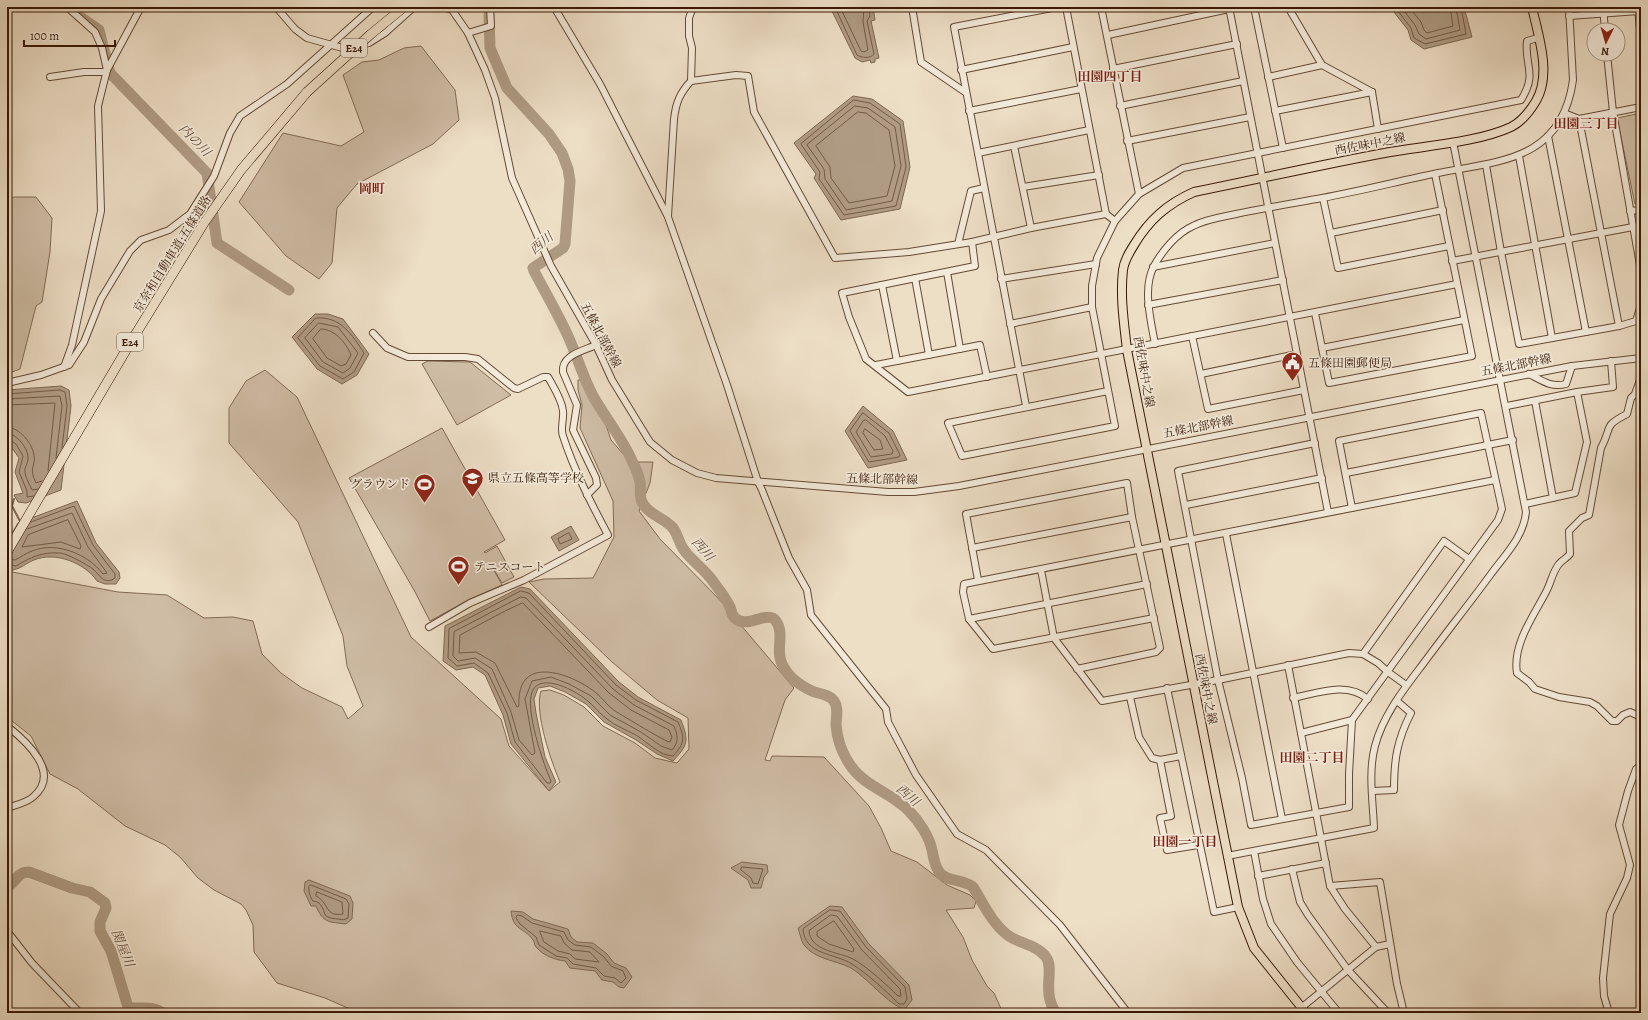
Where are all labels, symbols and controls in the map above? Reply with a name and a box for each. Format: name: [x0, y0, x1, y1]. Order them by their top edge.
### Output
scale bar: [24, 22, 115, 48]
north arrow: [1586, 22, 1626, 62]
text: 100 m: [30, 28, 59, 44]
road number: E24: [341, 39, 367, 57]
text: N: [1601, 44, 1610, 59]
district label: 田園四丁目: [1077, 68, 1143, 85]
district label: 田園三丁目: [1553, 115, 1619, 132]
water label: 内の川: [175, 120, 216, 161]
street label: 西佐味中之線: [1333, 129, 1407, 159]
district label: 岡町: [359, 180, 385, 197]
street label: 京奈和自動車道;五條道路: [129, 193, 215, 315]
water label: 西川: [526, 227, 558, 258]
street label: 五條北部幹線: [577, 299, 625, 371]
road number: E24: [117, 333, 143, 351]
street label: 西佐味中之線: [1130, 335, 1158, 409]
public building icon: 五條田園郵便局: [1279, 350, 1305, 383]
street label: 五條北部幹線: [1479, 350, 1553, 380]
place label: 五條田園郵便局: [1308, 355, 1392, 371]
street label: 五條北部幹線: [1161, 412, 1235, 442]
school or university icon: 県立五條高等学校: [459, 465, 485, 498]
place label: 県立五條高等学校: [488, 470, 584, 486]
street label: 五條北部幹線: [846, 470, 918, 488]
sports icon: グラウンド: [412, 471, 438, 504]
place label: グラウンド: [350, 476, 410, 492]
water label: 西川: [688, 534, 719, 566]
sports icon: テニスコート: [445, 554, 471, 587]
place label: テニスコート: [474, 559, 546, 575]
street label: 西佐味中之線: [1191, 652, 1221, 726]
district label: 田園二丁目: [1279, 749, 1345, 766]
water label: 西川: [893, 780, 925, 811]
district label: 田園一丁目: [1152, 833, 1218, 850]
water label: 関屋川: [108, 927, 139, 971]

